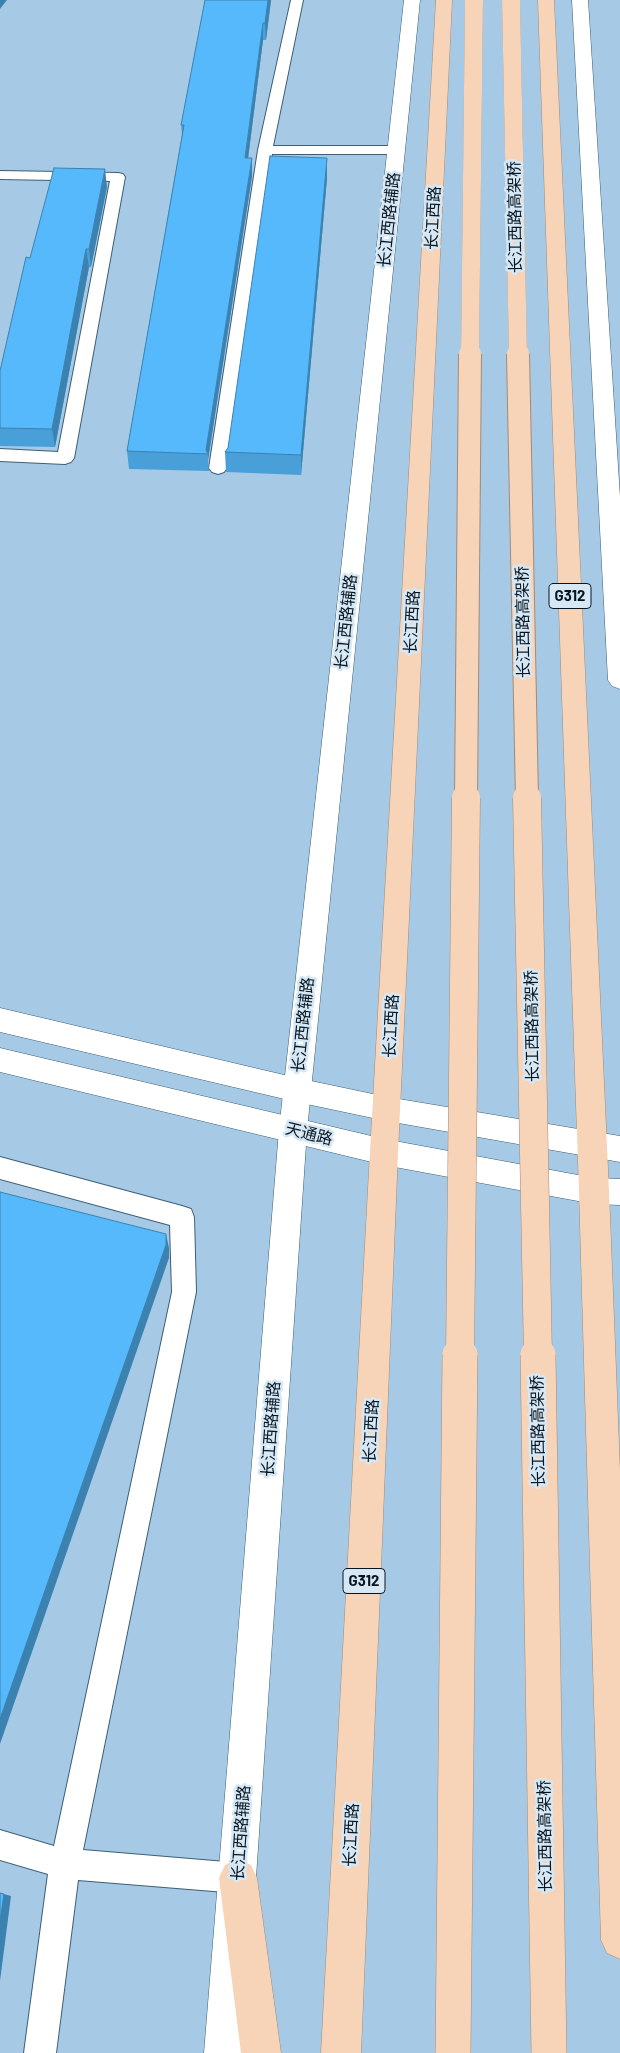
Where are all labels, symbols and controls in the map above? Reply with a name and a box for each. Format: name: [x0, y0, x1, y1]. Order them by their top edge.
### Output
street label: 长江西路高架桥: [504, 161, 526, 273]
street label: 长江西路辅路: [374, 171, 404, 269]
street label: 长江西路: [422, 186, 444, 250]
street label: 长江西路高架桥: [512, 566, 534, 678]
street label: 长江西路辅路: [331, 573, 361, 671]
road number: G312: [549, 584, 591, 608]
street label: 长江西路: [401, 590, 423, 654]
street label: 长江西路高架桥: [521, 970, 543, 1082]
street label: 长江西路辅路: [288, 976, 318, 1074]
street label: 长江西路: [380, 994, 402, 1058]
street label: 天通路: [283, 1119, 335, 1149]
street label: 长江西路高架桥: [527, 1375, 549, 1487]
street label: 长江西路辅路: [258, 1380, 284, 1478]
street label: 长江西路: [360, 1399, 382, 1463]
road number: G312: [343, 1568, 385, 1594]
street label: 长江西路高架桥: [534, 1780, 556, 1892]
street label: 长江西路辅路: [228, 1784, 254, 1882]
street label: 长江西路: [340, 1803, 362, 1867]

